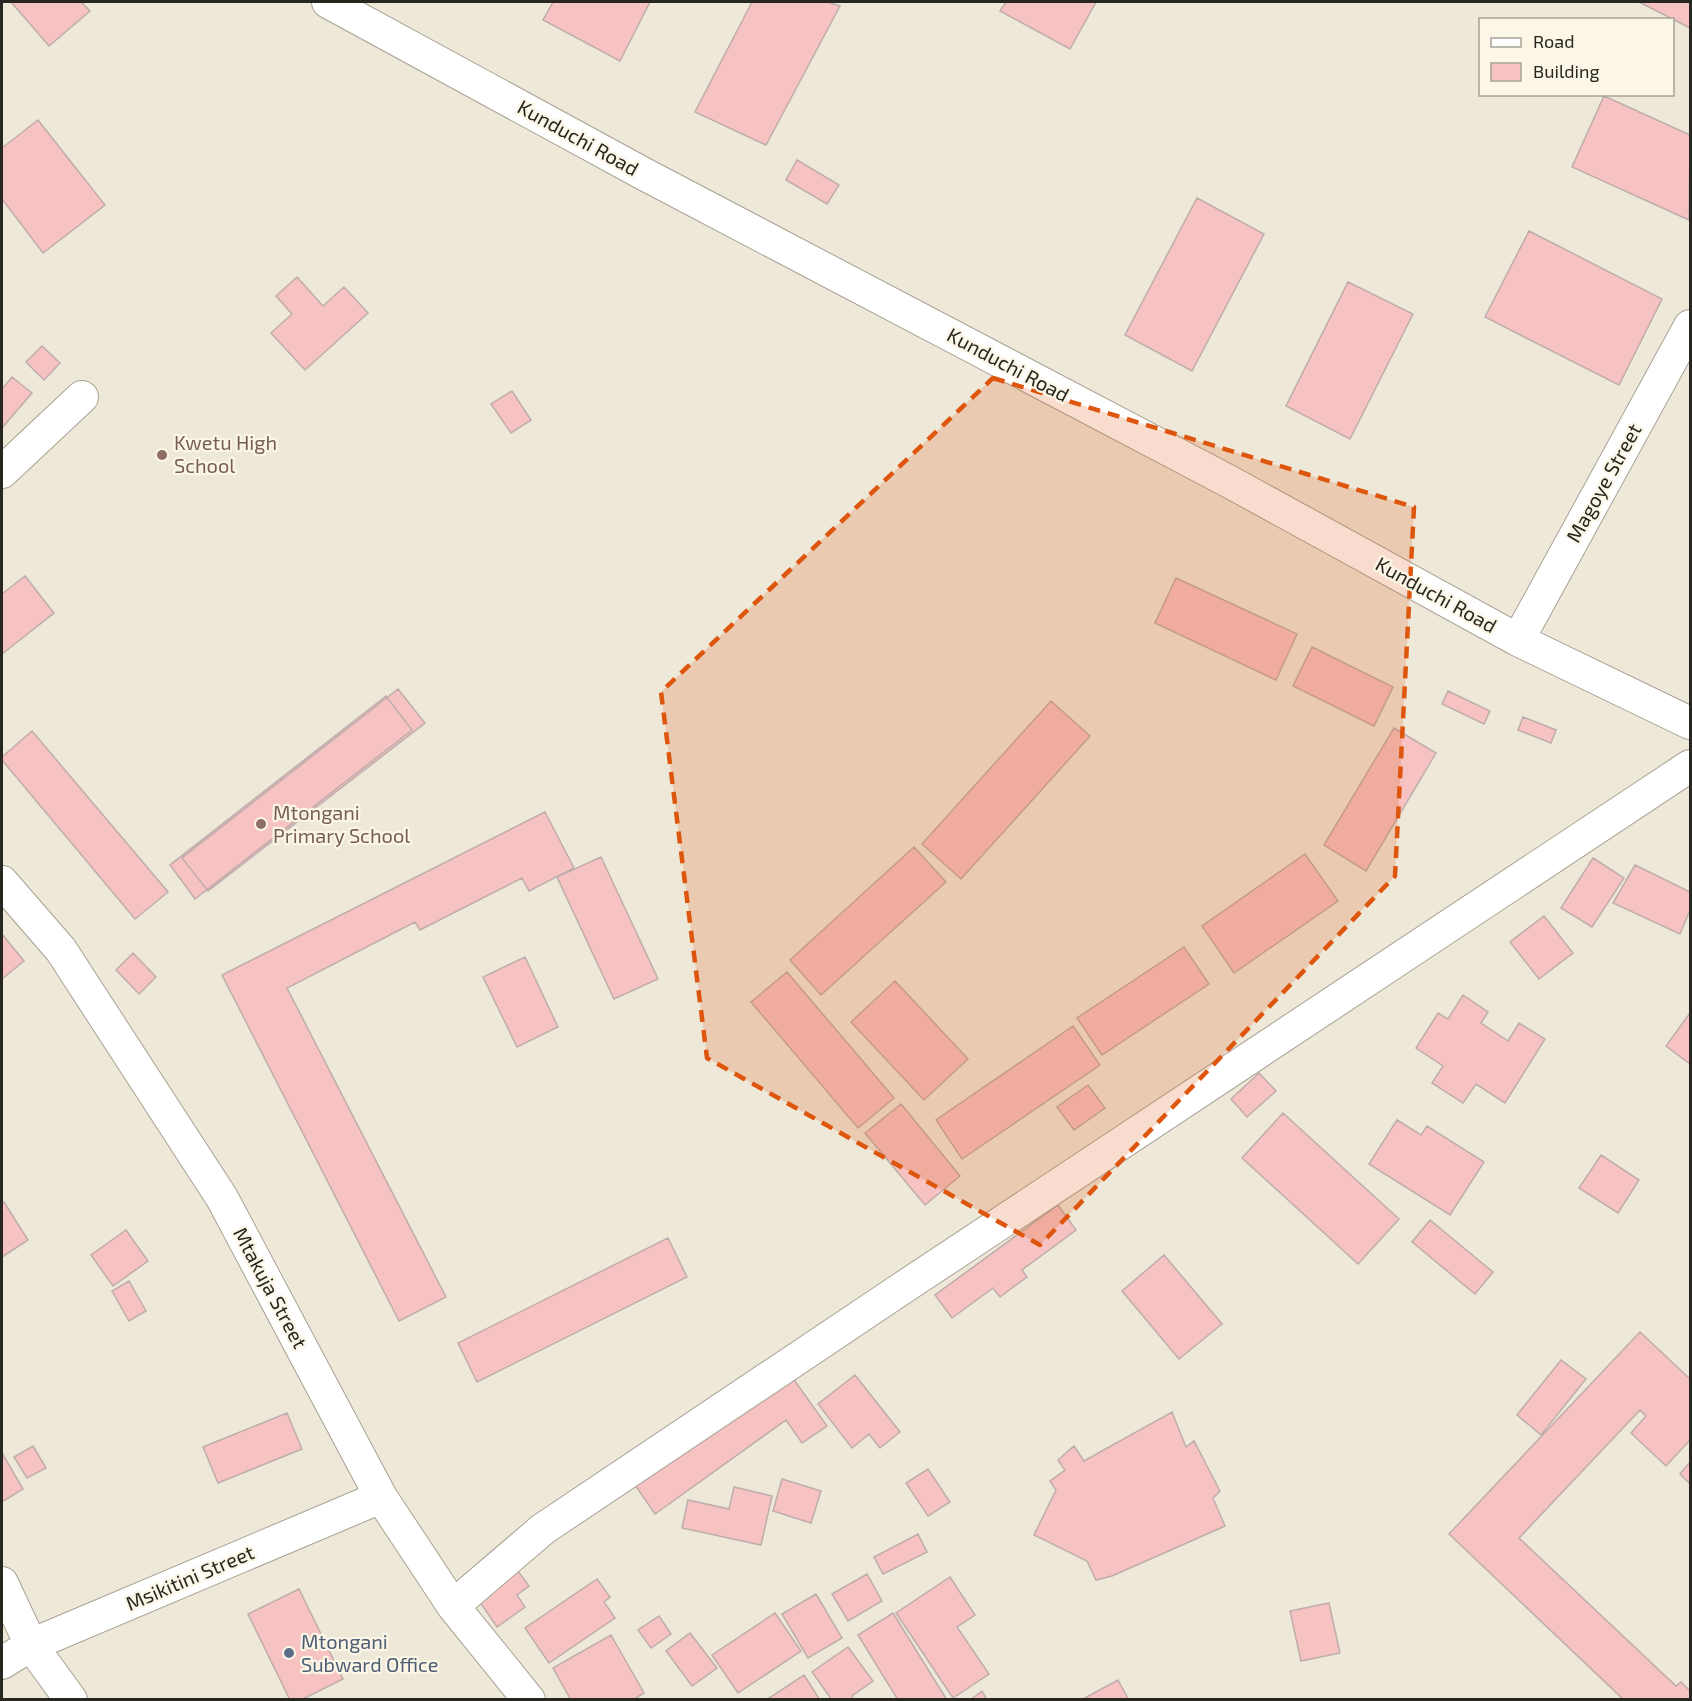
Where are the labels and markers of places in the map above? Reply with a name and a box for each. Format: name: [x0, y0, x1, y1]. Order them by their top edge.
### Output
place label: Kwetu High School: [174, 430, 277, 477]
marker: Kwetu High School: [155, 448, 169, 462]
place label: Mtongani Primary School: [273, 800, 410, 847]
marker: Mtongani Primary School: [254, 817, 268, 831]
place label: Mtongani Subward Office: [301, 1629, 438, 1676]
marker: Mtongani Subward Office: [282, 1646, 296, 1660]

